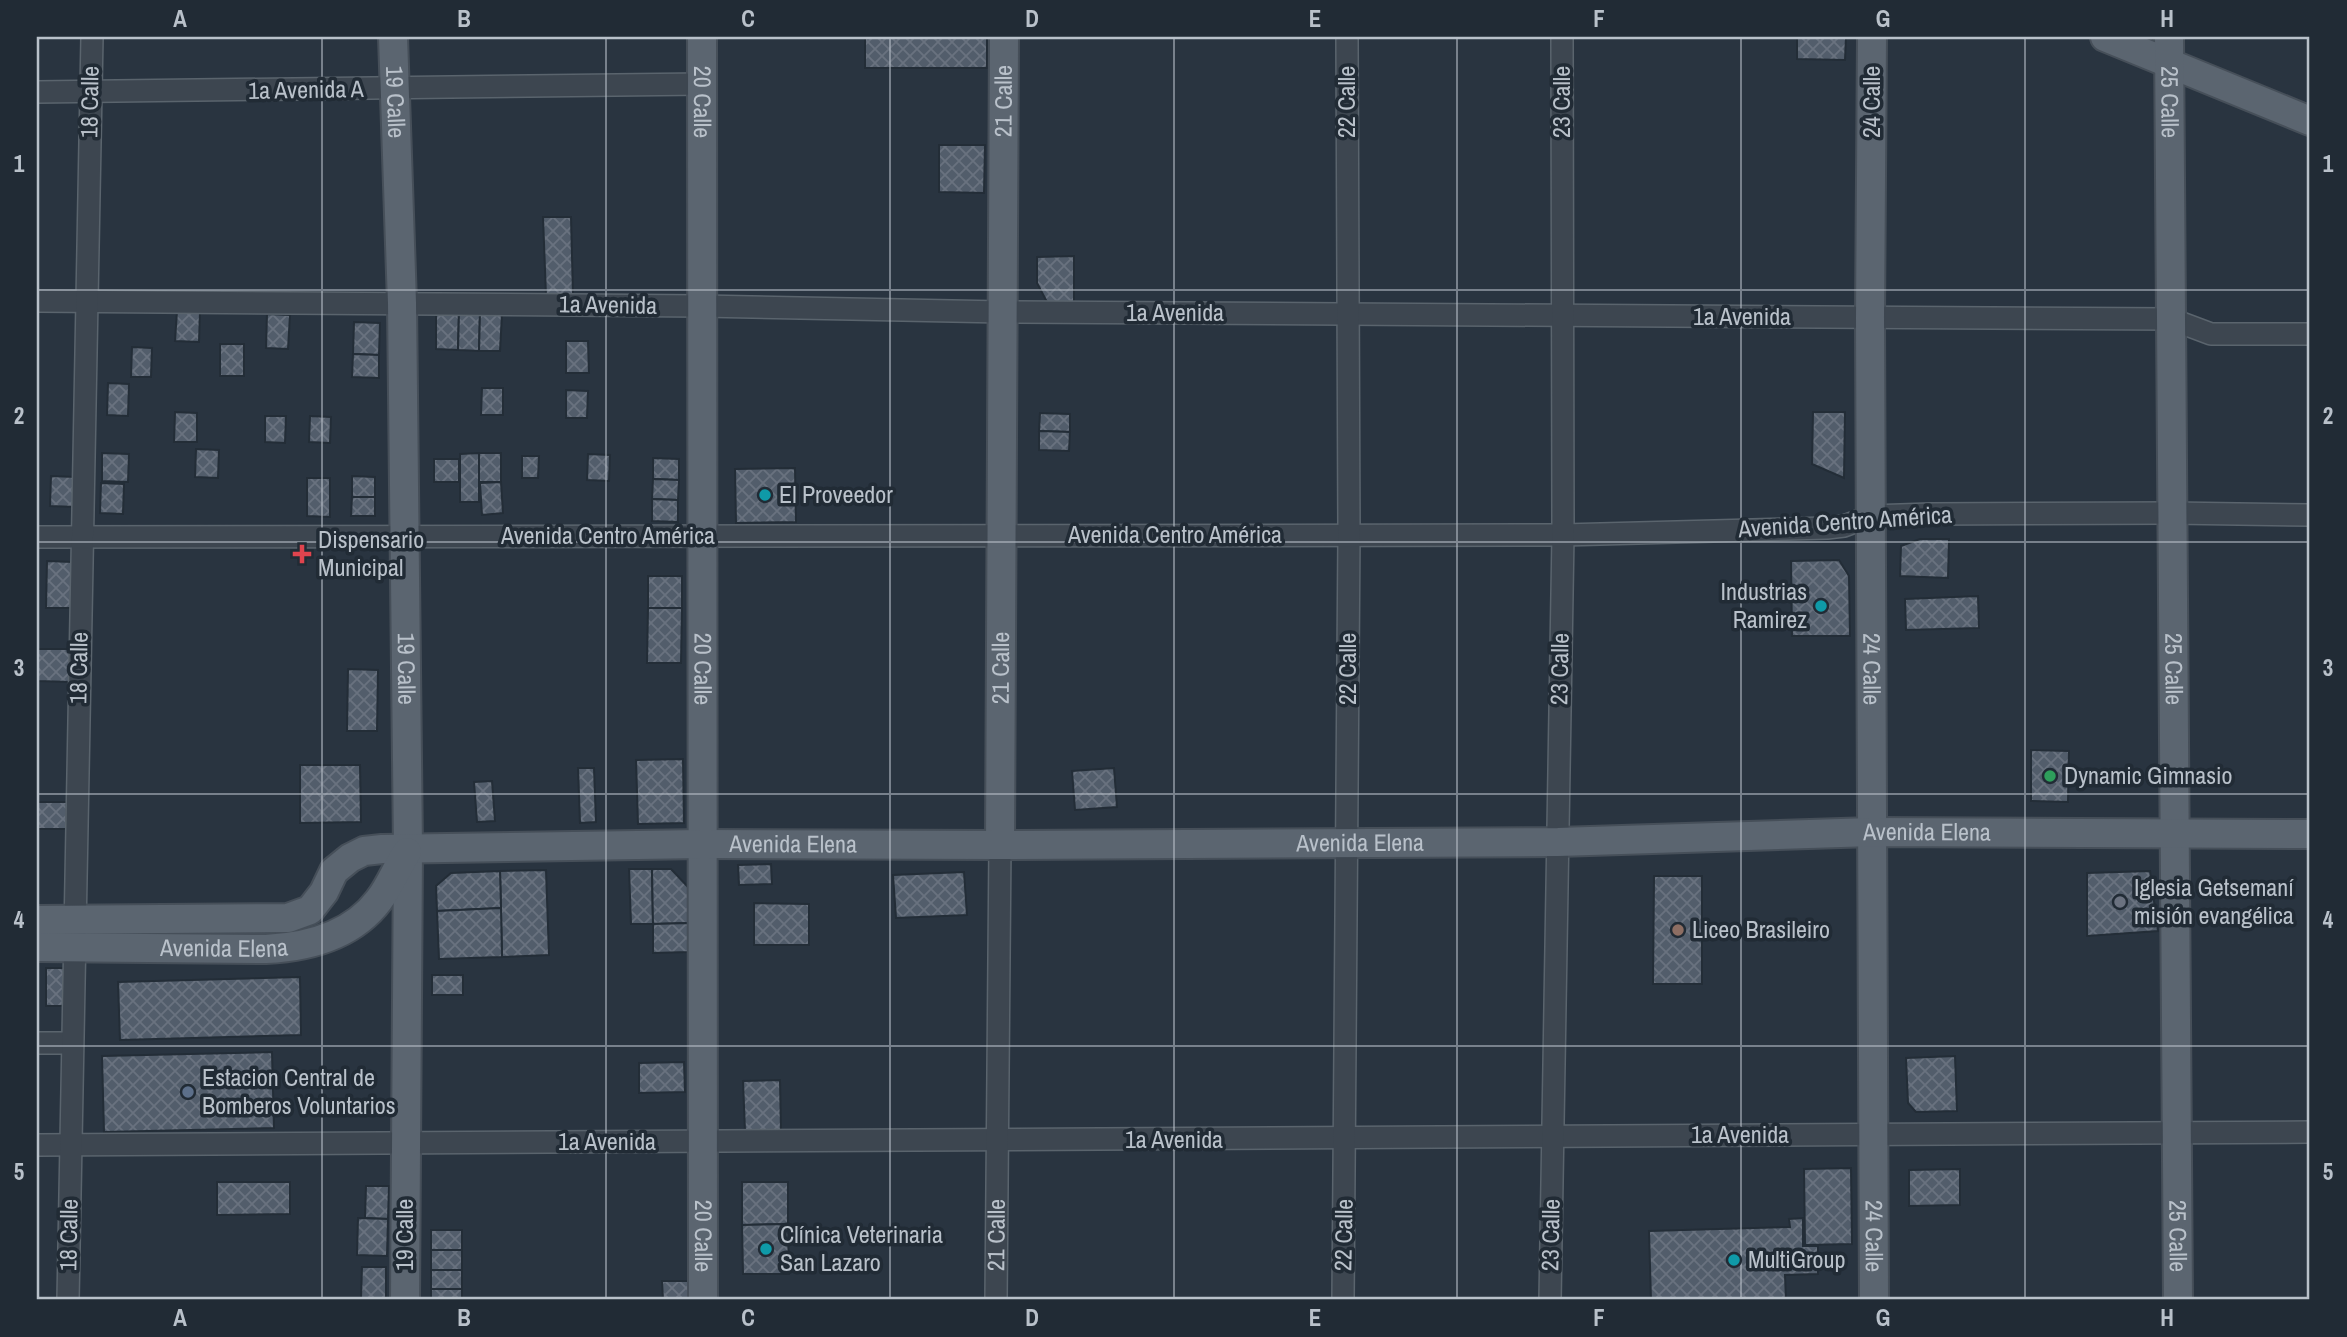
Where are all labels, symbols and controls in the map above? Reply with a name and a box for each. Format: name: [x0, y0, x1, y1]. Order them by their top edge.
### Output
text: A: [173, 3, 187, 34]
text: B: [457, 3, 471, 34]
text: C: [741, 3, 755, 34]
text: D: [1025, 3, 1039, 34]
text: E: [1309, 3, 1321, 34]
text: F: [1593, 3, 1605, 34]
text: G: [1876, 3, 1890, 34]
text: H: [2160, 3, 2174, 34]
street label: 19 Calle: [379, 65, 413, 139]
street label: 21 Calle: [987, 65, 1019, 137]
street label: 18 Calle: [72, 66, 106, 138]
street label: 20 Calle: [687, 66, 719, 138]
street label: 22 Calle: [1330, 66, 1362, 138]
street label: 23 Calle: [1545, 66, 1577, 138]
street label: 24 Calle: [1855, 66, 1887, 138]
street label: 25 Calle: [2154, 66, 2187, 138]
street label: 1a Avenida A: [248, 72, 365, 106]
text: 1: [14, 148, 25, 179]
text: 1: [2323, 148, 2334, 179]
street label: 1a Avenida: [559, 287, 657, 321]
street label: 1a Avenida: [1126, 296, 1224, 328]
street label: 1a Avenida: [1693, 300, 1791, 332]
text: 2: [14, 400, 24, 431]
text: 2: [2323, 400, 2333, 431]
place label: El Proveedor: [779, 478, 893, 510]
marker: El Proveedor: [757, 487, 773, 503]
street label: Avenida Centro América: [1736, 498, 1953, 545]
street label: Avenida Centro América: [1067, 518, 1282, 550]
street label: Avenida Centro América: [500, 519, 715, 551]
place label: Dispensario Municipal: [318, 523, 424, 583]
marker: Dispensario Municipal: [292, 544, 312, 564]
place label: Industrias Ramirez: [1721, 575, 1807, 635]
marker: Industrias Ramirez: [1813, 598, 1829, 614]
street label: 18 Calle: [61, 632, 95, 704]
street label: 21 Calle: [984, 632, 1016, 704]
street label: 19 Calle: [391, 633, 423, 705]
street label: 20 Calle: [687, 633, 720, 705]
street label: 22 Calle: [1331, 633, 1363, 705]
street label: 23 Calle: [1542, 633, 1576, 705]
street label: 24 Calle: [1856, 633, 1889, 705]
street label: 25 Calle: [2158, 633, 2191, 705]
text: 3: [14, 652, 24, 683]
text: 3: [2323, 652, 2333, 683]
place label: Dynamic Gimnasio: [2064, 759, 2232, 791]
marker: Dynamic Gimnasio: [2042, 768, 2058, 784]
street label: Avenida Elena: [1861, 815, 1991, 848]
street label: Avenida Elena: [1295, 826, 1424, 858]
street label: Avenida Elena: [728, 827, 857, 860]
place label: Iglesia Getsemaní misión evangélica: [2134, 871, 2294, 931]
marker: Iglesia Getsemaní misión evangélica: [2112, 894, 2128, 910]
text: 4: [14, 904, 25, 935]
text: 4: [2323, 904, 2334, 935]
place label: Liceo Brasileiro: [1692, 913, 1830, 945]
marker: Liceo Brasileiro: [1670, 922, 1686, 938]
street label: Avenida Elena: [159, 930, 289, 964]
place label: Estacion Central de Bomberos Voluntarios: [202, 1061, 396, 1121]
marker: Estacion Central de Bomberos Voluntarios: [180, 1084, 196, 1100]
street label: 1a Avenida: [1691, 1118, 1789, 1150]
street label: 1a Avenida: [1125, 1123, 1223, 1155]
street label: 1a Avenida: [558, 1125, 656, 1157]
text: 5: [14, 1156, 24, 1187]
text: 5: [2323, 1156, 2333, 1187]
street label: 18 Calle: [51, 1199, 85, 1271]
street label: 19 Calle: [388, 1199, 420, 1271]
street label: 21 Calle: [979, 1199, 1012, 1271]
street label: 22 Calle: [1326, 1199, 1360, 1271]
street label: 23 Calle: [1533, 1199, 1567, 1271]
street label: 20 Calle: [688, 1200, 720, 1272]
street label: 24 Calle: [1859, 1200, 1891, 1272]
street label: 25 Calle: [2162, 1200, 2195, 1272]
place label: Clínica Veterinaria San Lazaro: [780, 1218, 943, 1278]
marker: Clínica Veterinaria San Lazaro: [758, 1241, 774, 1257]
place label: MultiGroup: [1748, 1243, 1845, 1275]
marker: MultiGroup: [1726, 1252, 1742, 1268]
text: A: [173, 1302, 187, 1333]
text: B: [457, 1302, 471, 1333]
text: C: [741, 1302, 755, 1333]
text: D: [1025, 1302, 1039, 1333]
text: E: [1309, 1302, 1321, 1333]
text: F: [1593, 1302, 1605, 1333]
text: G: [1876, 1302, 1890, 1333]
text: H: [2160, 1302, 2174, 1333]

